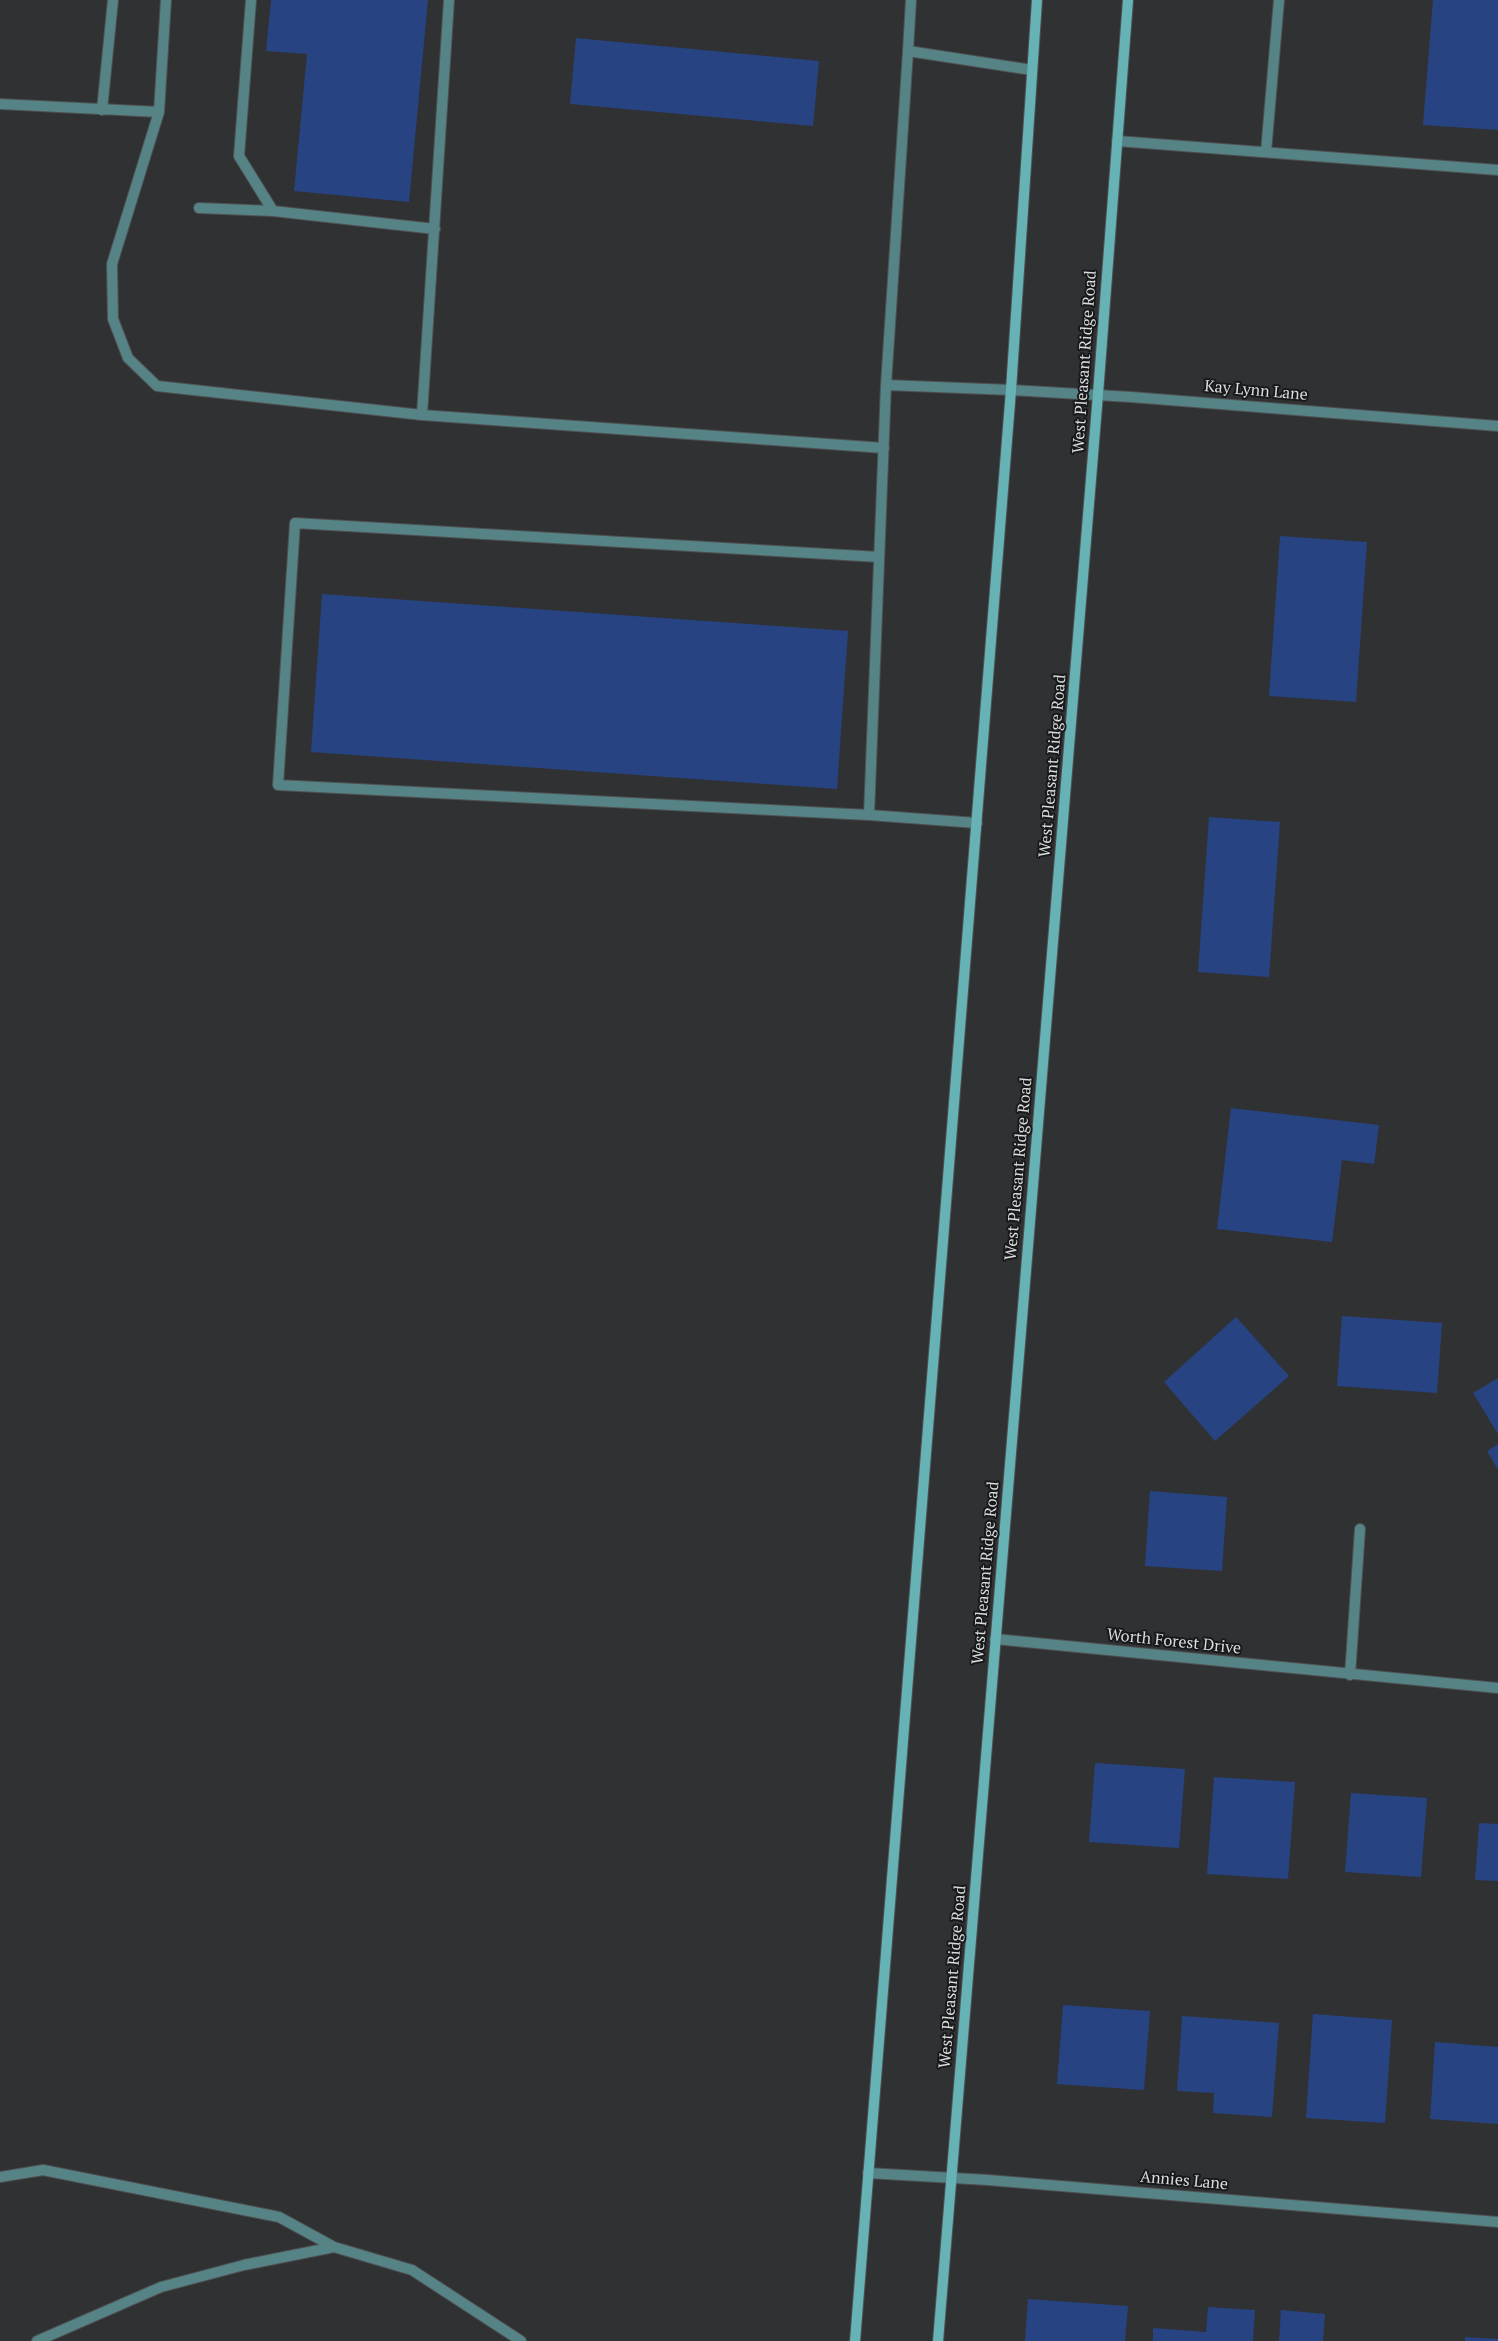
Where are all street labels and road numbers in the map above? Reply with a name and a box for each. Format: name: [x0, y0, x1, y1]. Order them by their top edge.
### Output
street label: West Pleasant Ridge Road: [1069, 270, 1101, 454]
street label: Kay Lynn Lane: [1203, 377, 1309, 405]
street label: West Pleasant Ridge Road: [1035, 674, 1071, 858]
street label: West Pleasant Ridge Road: [1001, 1077, 1037, 1261]
street label: West Pleasant Ridge Road: [968, 1481, 1004, 1665]
street label: Worth Forest Drive: [1106, 1625, 1242, 1659]
street label: West Pleasant Ridge Road: [935, 1885, 971, 2069]
street label: Annies Lane: [1139, 2168, 1229, 2194]

